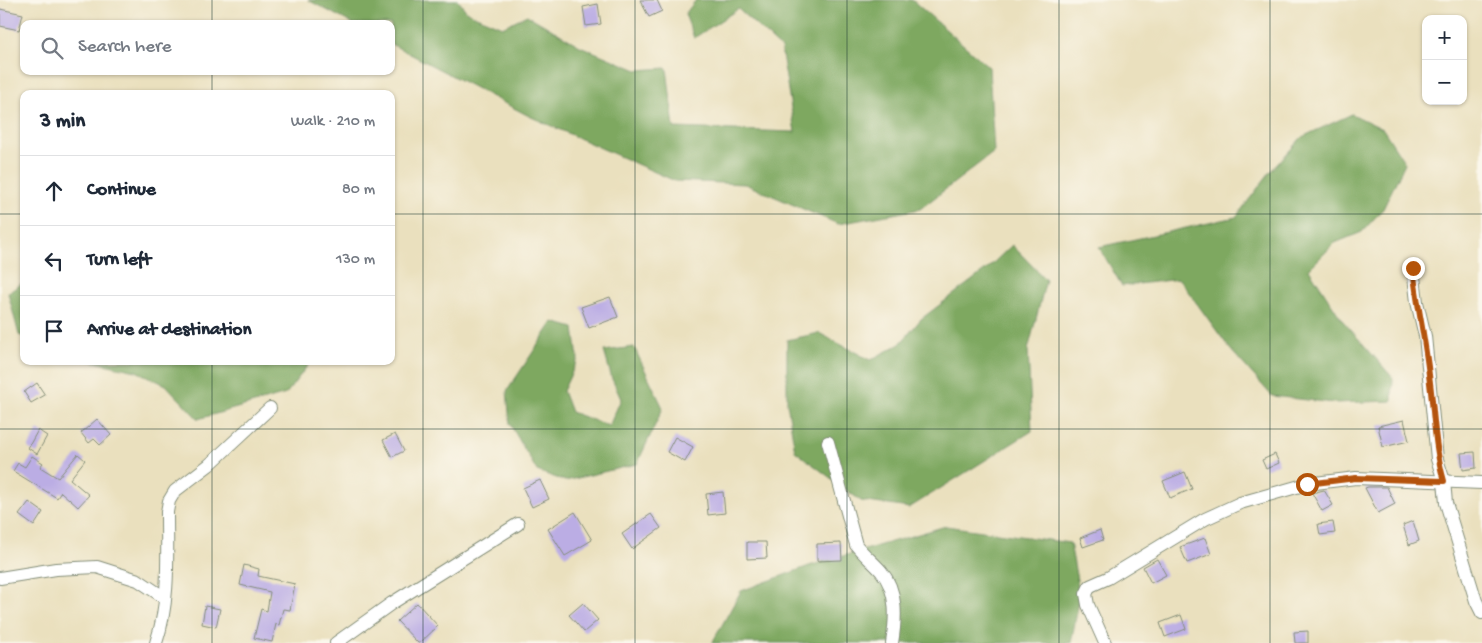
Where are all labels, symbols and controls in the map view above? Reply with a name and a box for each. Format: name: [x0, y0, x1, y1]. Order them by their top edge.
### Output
map controls: [1422, 15, 1467, 105]
button: +: [1422, 15, 1467, 60]
search box: [20, 20, 395, 75]
icon: search: [38, 34, 66, 62]
text: Search here: [78, 36, 172, 59]
button: −: [1422, 60, 1467, 105]
text: 3 min: [40, 110, 85, 135]
text: Walk · 210 m: [291, 113, 375, 132]
icon: ahead: [40, 177, 68, 205]
text: Continue: [87, 179, 156, 202]
text: 80 m: [342, 181, 375, 200]
icon: left: [40, 247, 68, 275]
text: Turn left: [87, 249, 151, 272]
text: 130 m: [336, 251, 375, 270]
route end: [1402, 257, 1425, 280]
icon: arrive: [40, 317, 68, 345]
text: Arrive at destination: [87, 319, 251, 342]
route start: [1296, 473, 1319, 496]

